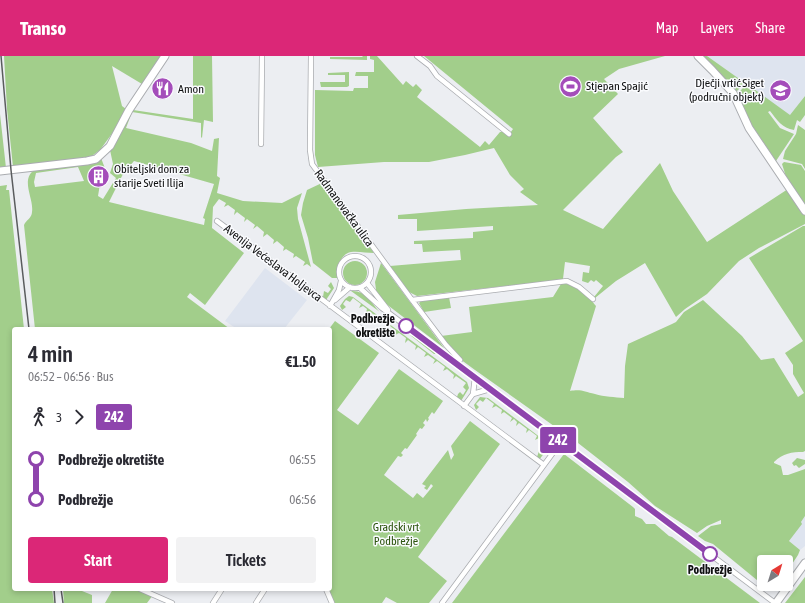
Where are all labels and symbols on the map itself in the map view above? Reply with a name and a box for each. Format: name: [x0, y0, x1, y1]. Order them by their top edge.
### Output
sports icon: Stjepan Spajić: [557, 73, 583, 99]
restaurant icon: Amon: [150, 76, 176, 102]
place label: Dječji vrtić Siget (područni objekt): [689, 76, 765, 104]
school or university icon: Dječji vrtić Siget (područni objekt): [767, 77, 793, 103]
place label: Stjepan Spajić: [586, 79, 648, 93]
place label: Amon: [178, 82, 204, 96]
place label: Obiteljski dom za starije Sveti Ilija: [114, 162, 189, 190]
building icon: Obiteljski dom za starije Sveti Ilija: [85, 163, 111, 189]
street label: Radmanovačka ulica: [311, 167, 377, 249]
street label: Avenija Većeslava Holjevca: [221, 222, 325, 304]
place label: Podbrežje okretište: [351, 312, 396, 340]
marker: Podbrežje okretište: [398, 318, 414, 334]
line badge: 242: [535, 427, 581, 453]
park label: Gradski vrt Podbrežje: [373, 520, 420, 548]
marker: Podbrežje: [702, 546, 718, 562]
north arrow: [757, 555, 793, 591]
place label: Podbrežje: [688, 563, 733, 577]

